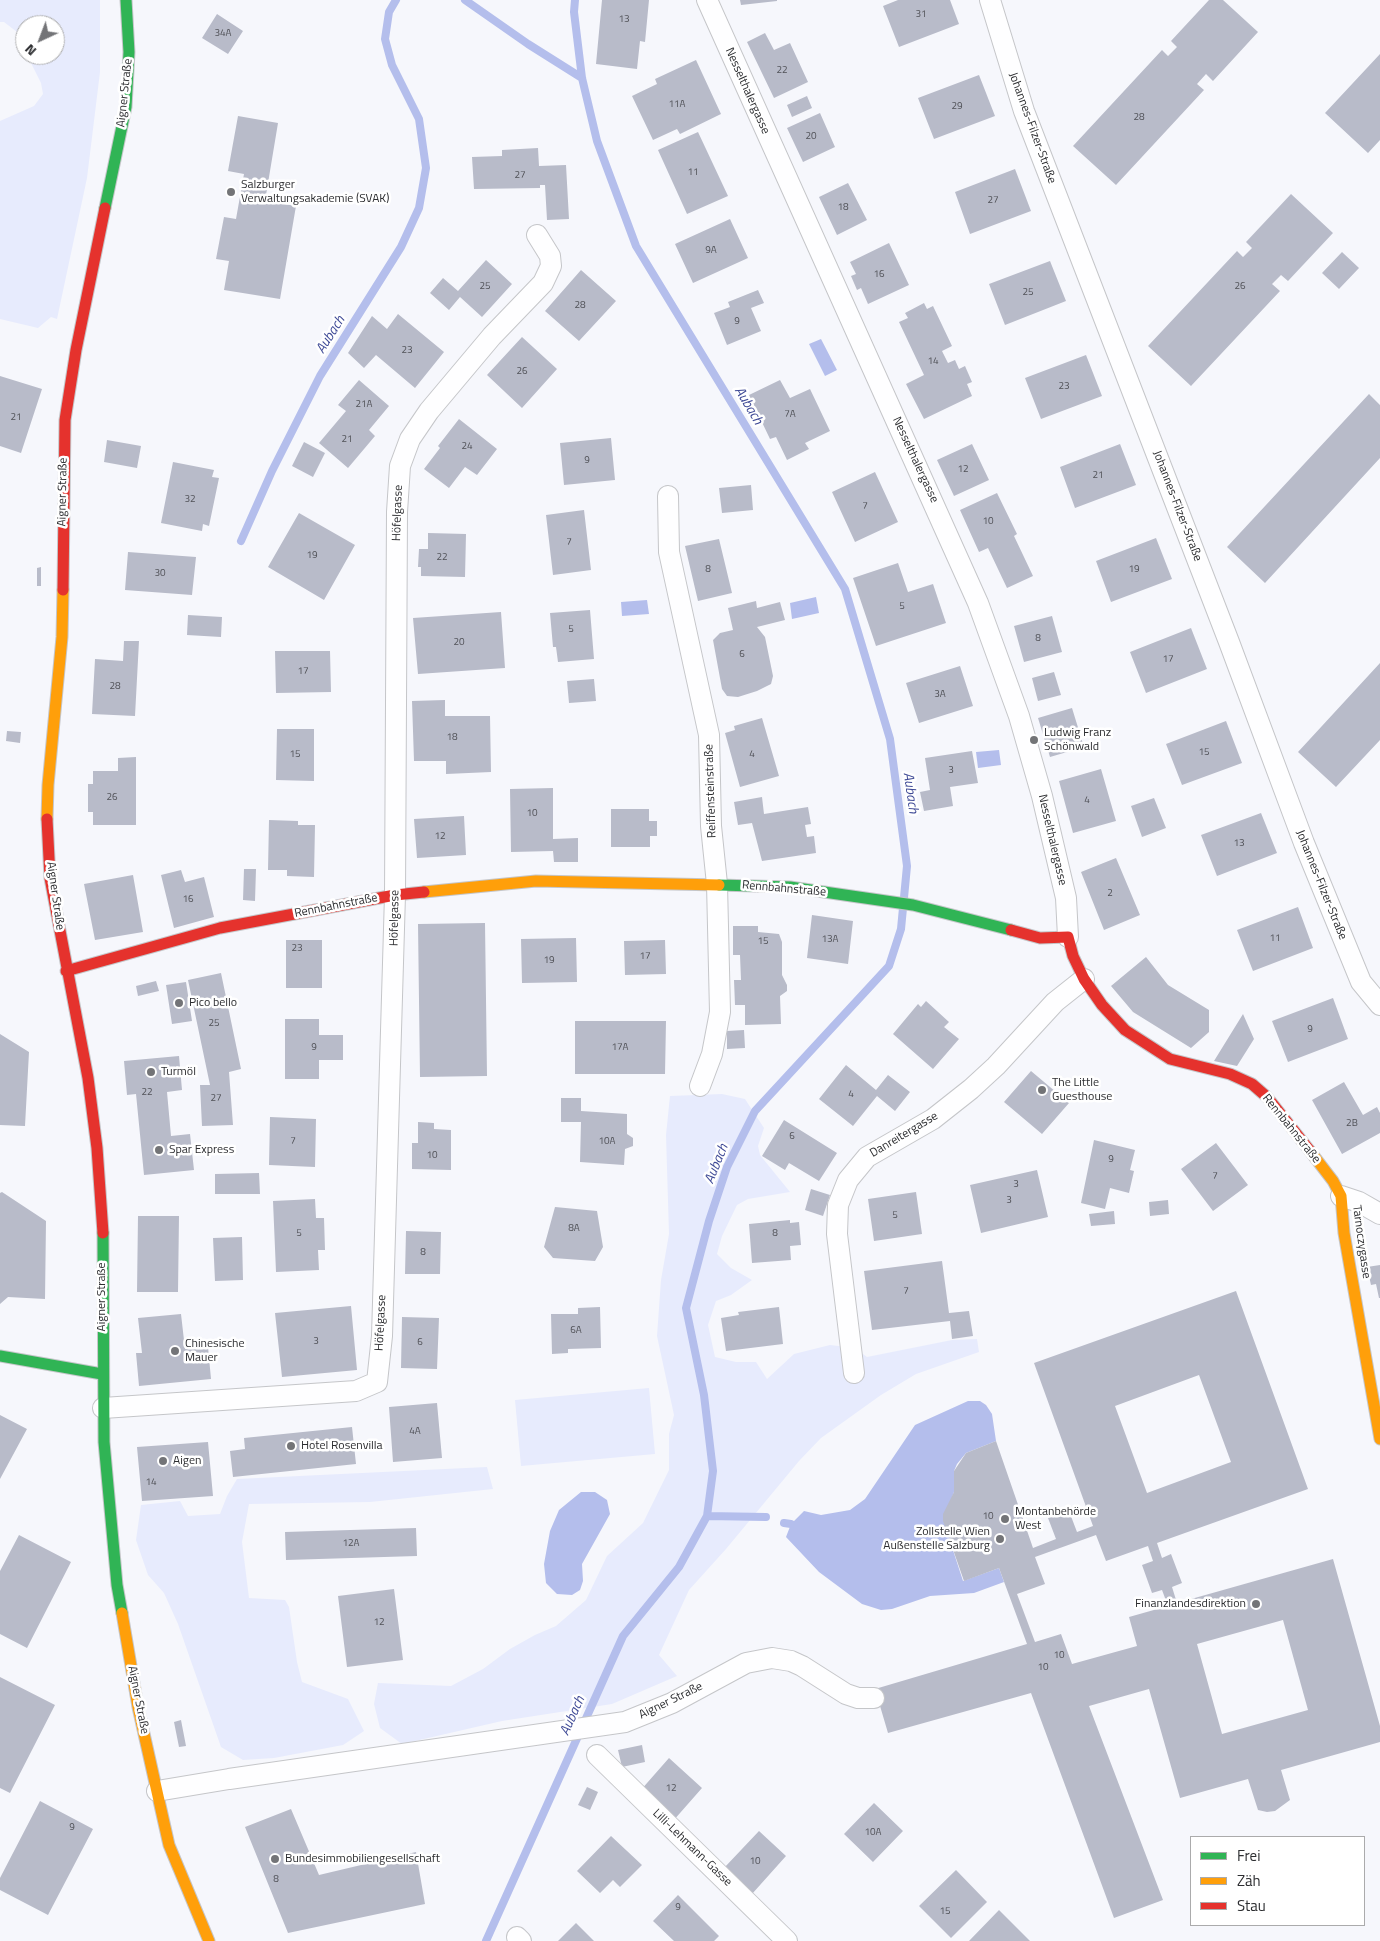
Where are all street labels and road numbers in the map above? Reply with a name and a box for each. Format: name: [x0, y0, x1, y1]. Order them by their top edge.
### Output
street label: Nesselthalergasse: [721, 46, 773, 136]
street label: Aigner Straße: [114, 58, 136, 128]
street label: Johannes-Filzer-Straße: [1005, 70, 1059, 186]
street label: Nesselthalergasse: [889, 415, 941, 505]
street label: Johannes-Filzer-Straße: [1149, 449, 1205, 563]
street label: Aigner Straße: [55, 457, 71, 527]
street label: Höfelgasse: [390, 485, 406, 541]
street label: Reiffensteinstraße: [702, 744, 720, 838]
street label: Nesselthalergasse: [1035, 793, 1069, 887]
street label: Johannes-Filzer-Straße: [1292, 828, 1350, 942]
street label: Aigner Straße: [43, 861, 67, 931]
street label: Rennbahnstraße: [741, 878, 827, 900]
street label: Höfelgasse: [387, 890, 403, 946]
street label: Rennbahnstraße: [293, 891, 379, 921]
street label: Rennbahnstraße: [1259, 1092, 1323, 1166]
street label: Danreitergasse: [867, 1109, 941, 1161]
street label: Tarnoczygasse: [1349, 1204, 1373, 1280]
street label: Aigner Straße: [95, 1263, 109, 1331]
street label: Höfelgasse: [372, 1294, 390, 1352]
street label: Aigner Straße: [124, 1665, 152, 1735]
street label: Aigner Straße: [637, 1679, 705, 1723]
street label: Lilli-Lehmann-Gasse: [649, 1806, 735, 1890]

